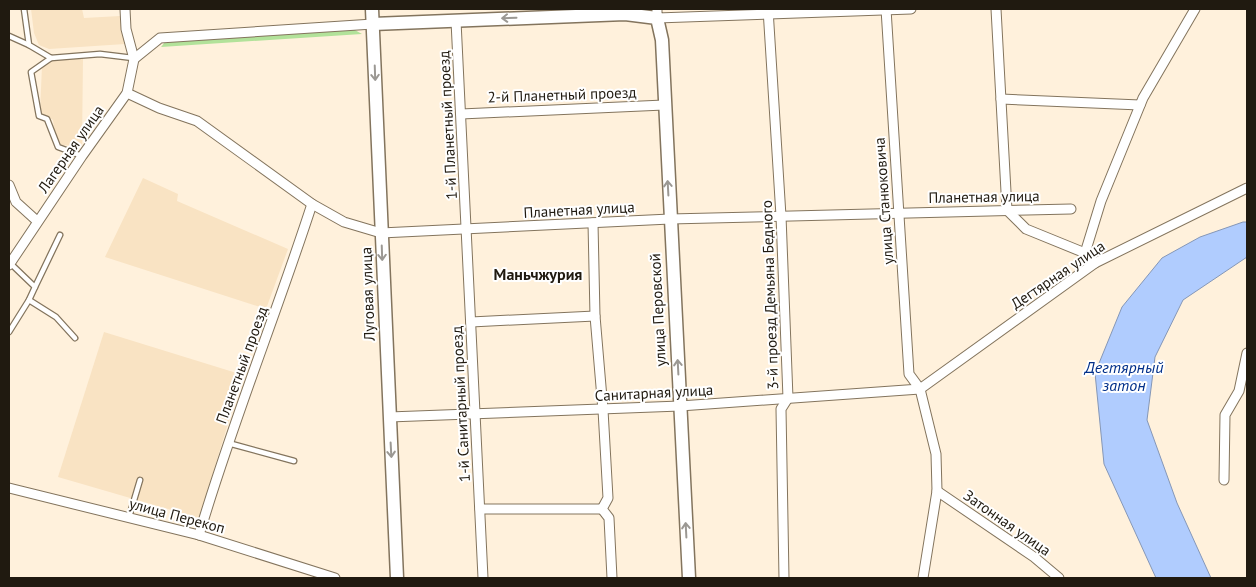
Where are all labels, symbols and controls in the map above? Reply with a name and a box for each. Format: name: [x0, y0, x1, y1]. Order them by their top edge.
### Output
one-way arrow: [502, 14, 518, 23]
street label: 1-й Планетный проезд: [434, 50, 461, 200]
one-way arrow: [370, 64, 380, 81]
street label: 2-й Планетный проезд: [487, 82, 637, 107]
street label: Лагерная улица: [33, 101, 108, 197]
street label: улица Станюковича: [870, 137, 897, 265]
one-way arrow: [664, 180, 673, 196]
street label: Планетная улица: [928, 186, 1040, 207]
street label: Планетная улица: [523, 197, 635, 222]
street label: 3-й проезд Демьяна Бедного: [757, 200, 782, 390]
street label: Дегтярная улица: [1007, 236, 1108, 313]
one-way arrow: [378, 244, 387, 260]
street label: Луговая улица: [356, 247, 379, 342]
street label: улица Перовской: [645, 253, 670, 367]
district label: Маньчжурия: [494, 264, 582, 284]
street label: Планетный проезд: [212, 304, 272, 426]
street label: 1-й Санитарный проезд: [447, 325, 474, 483]
water label: Дегтярный затон: [1083, 357, 1163, 395]
one-way arrow: [673, 360, 682, 376]
street label: Санитарная улица: [594, 380, 714, 405]
one-way arrow: [386, 442, 395, 458]
street label: Затонная улица: [960, 485, 1055, 560]
street label: улица Перекоп: [127, 494, 227, 537]
one-way arrow: [682, 522, 691, 538]

